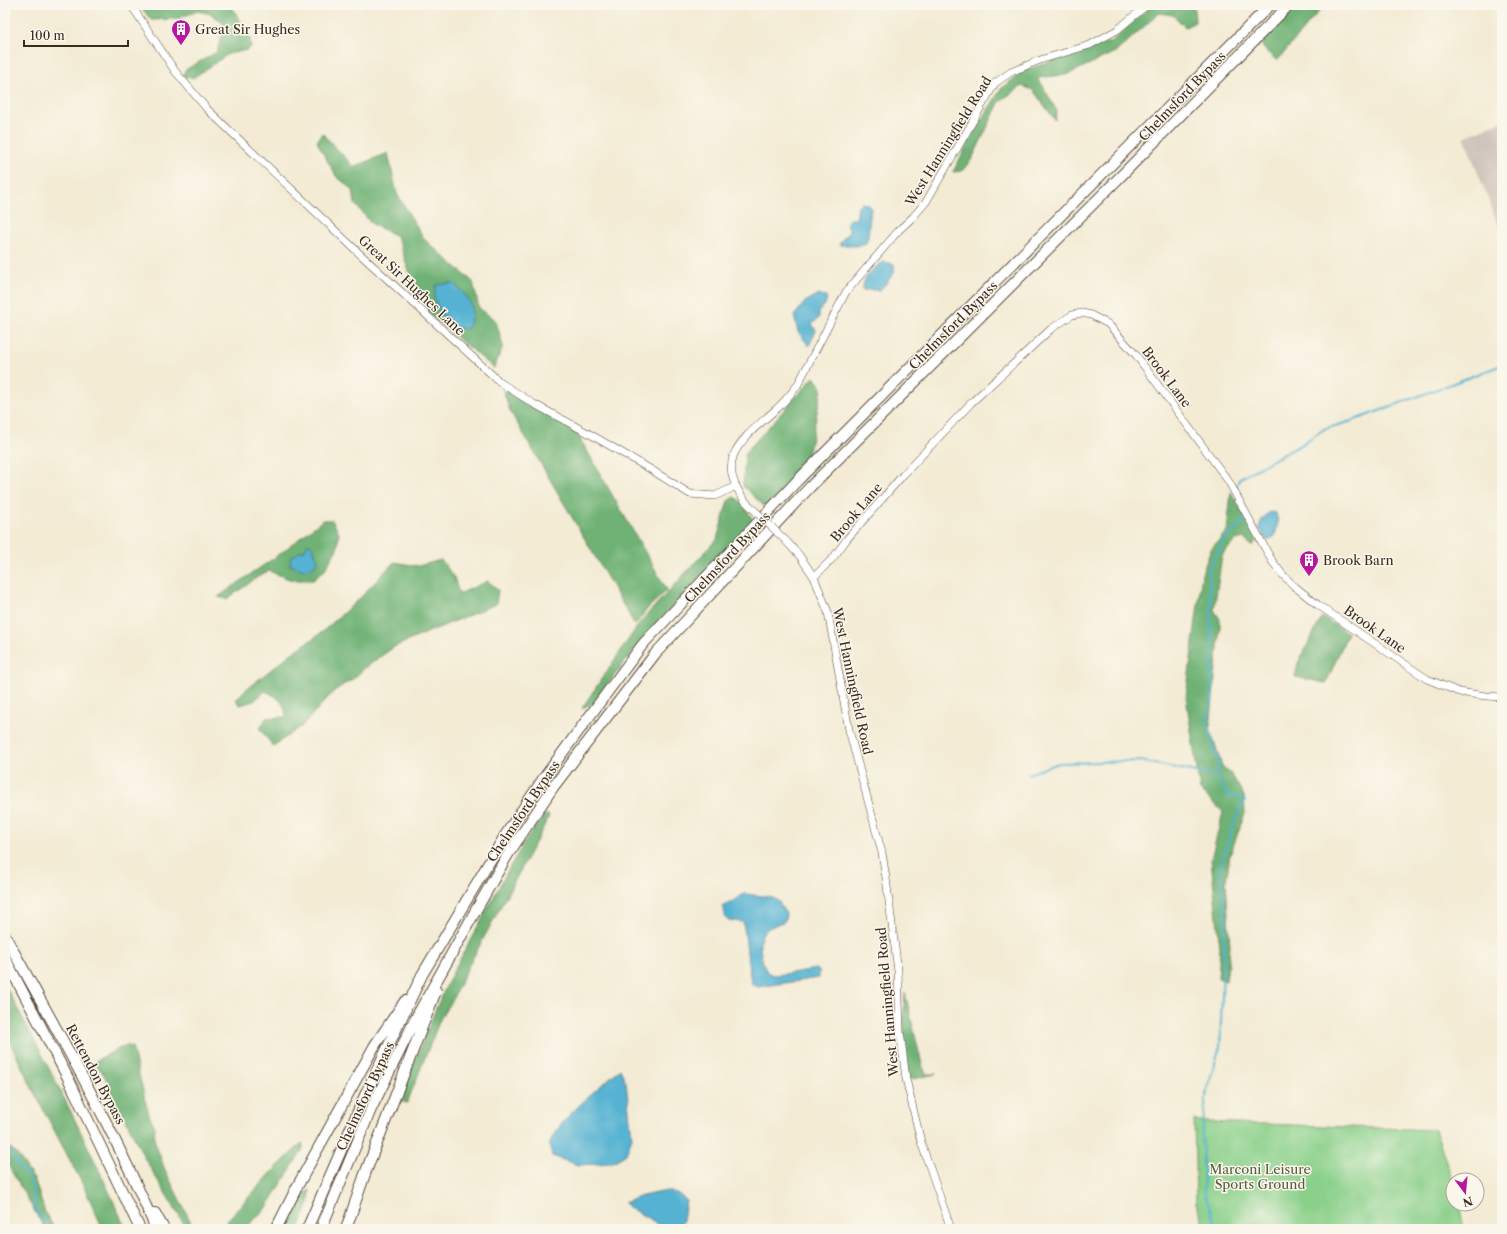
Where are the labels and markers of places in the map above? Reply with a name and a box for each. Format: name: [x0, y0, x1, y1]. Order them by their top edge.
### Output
building icon: Great Sir Hughes: [170, 18, 192, 46]
place label: Great Sir Hughes: [195, 21, 301, 37]
building icon: Brook Barn: [1298, 549, 1320, 577]
place label: Brook Barn: [1323, 552, 1394, 568]

